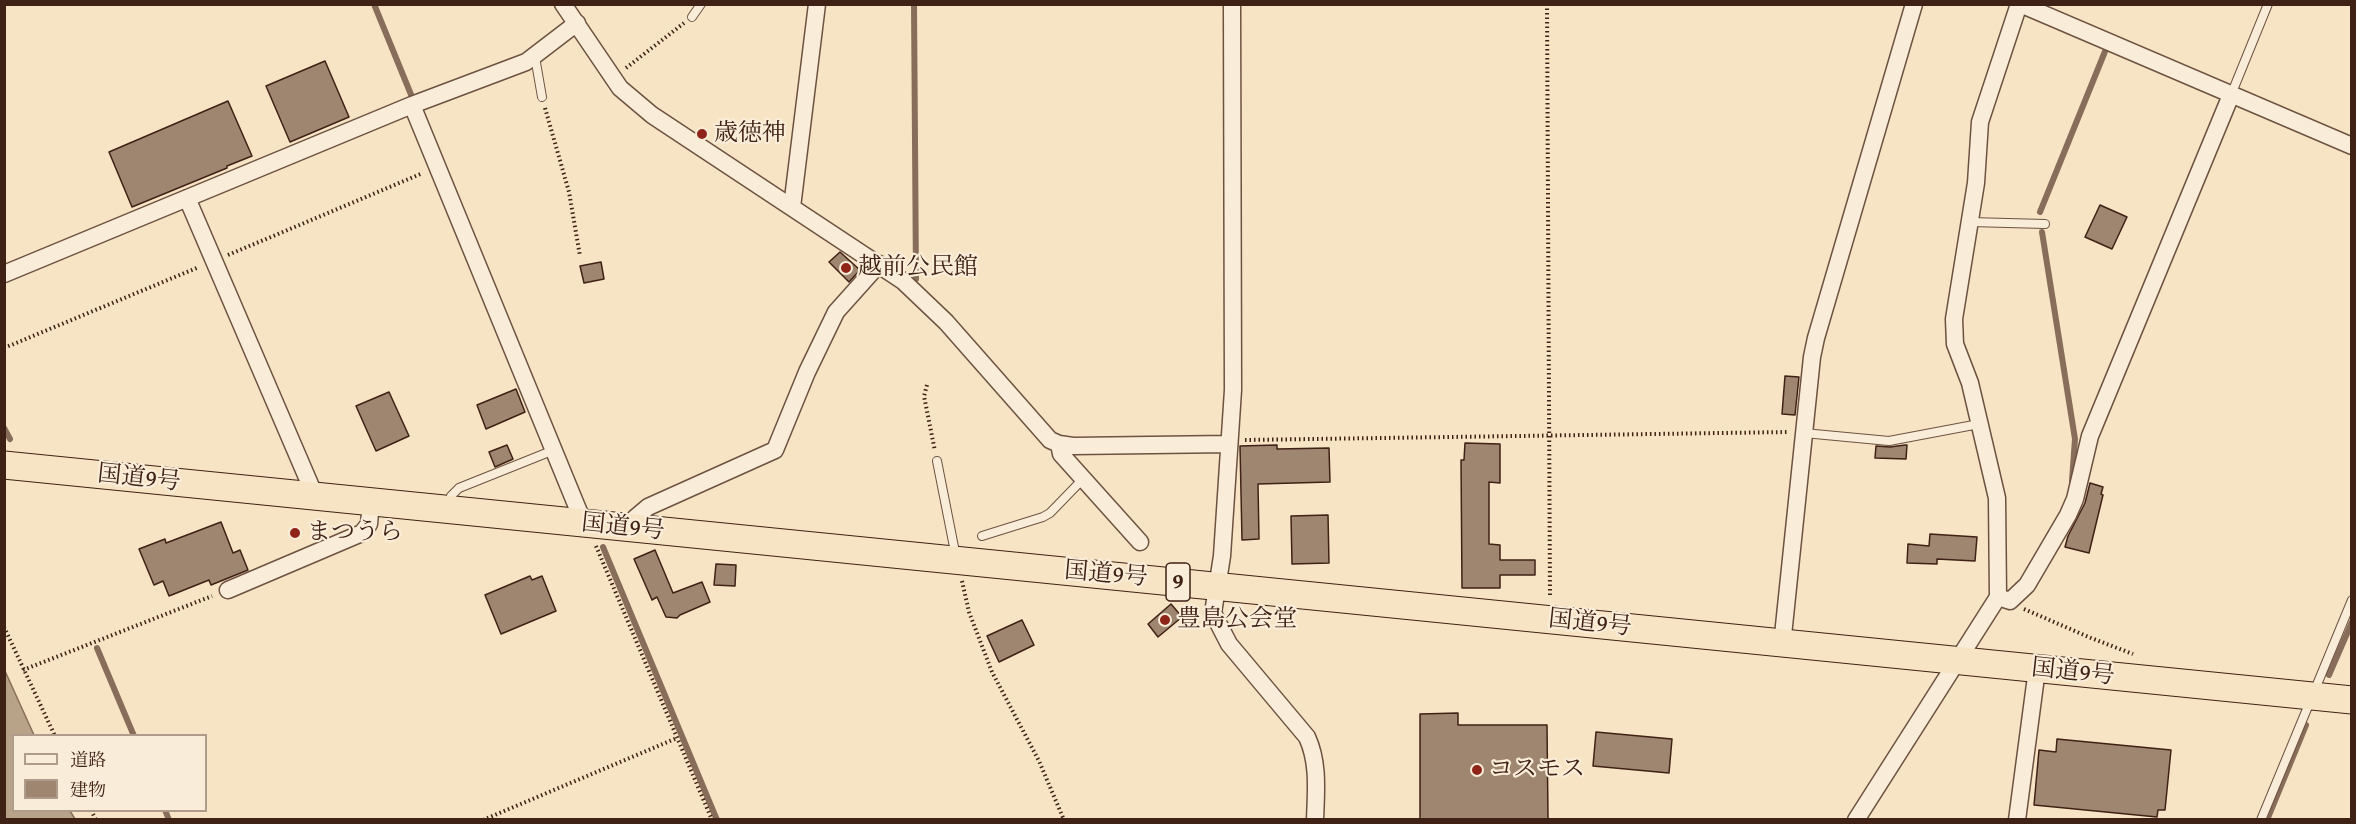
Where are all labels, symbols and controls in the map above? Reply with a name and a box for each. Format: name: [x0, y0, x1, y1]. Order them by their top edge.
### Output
place label: 歳徳神: [714, 120, 786, 148]
marker: 歳徳神: [695, 127, 709, 141]
place label: 越前公民館: [858, 254, 978, 282]
marker: 越前公民館: [839, 261, 853, 275]
street label: 国道9号: [96, 460, 182, 498]
street label: 国道9号: [580, 509, 666, 547]
place label: まつうら: [307, 519, 403, 547]
marker: まつうら: [288, 526, 302, 540]
street label: 国道9号: [1063, 557, 1149, 593]
road number: 9: [1166, 563, 1190, 601]
street label: 国道9号: [1547, 605, 1633, 643]
place label: 豊島公会堂: [1177, 606, 1297, 634]
marker: 豊島公会堂: [1158, 613, 1172, 627]
street label: 国道9号: [2030, 654, 2116, 692]
legend: [12, 734, 207, 812]
text: 道路: [70, 746, 106, 773]
place label: コスモス: [1489, 756, 1585, 784]
marker: コスモス: [1470, 763, 1484, 777]
text: 建物: [70, 776, 106, 803]

